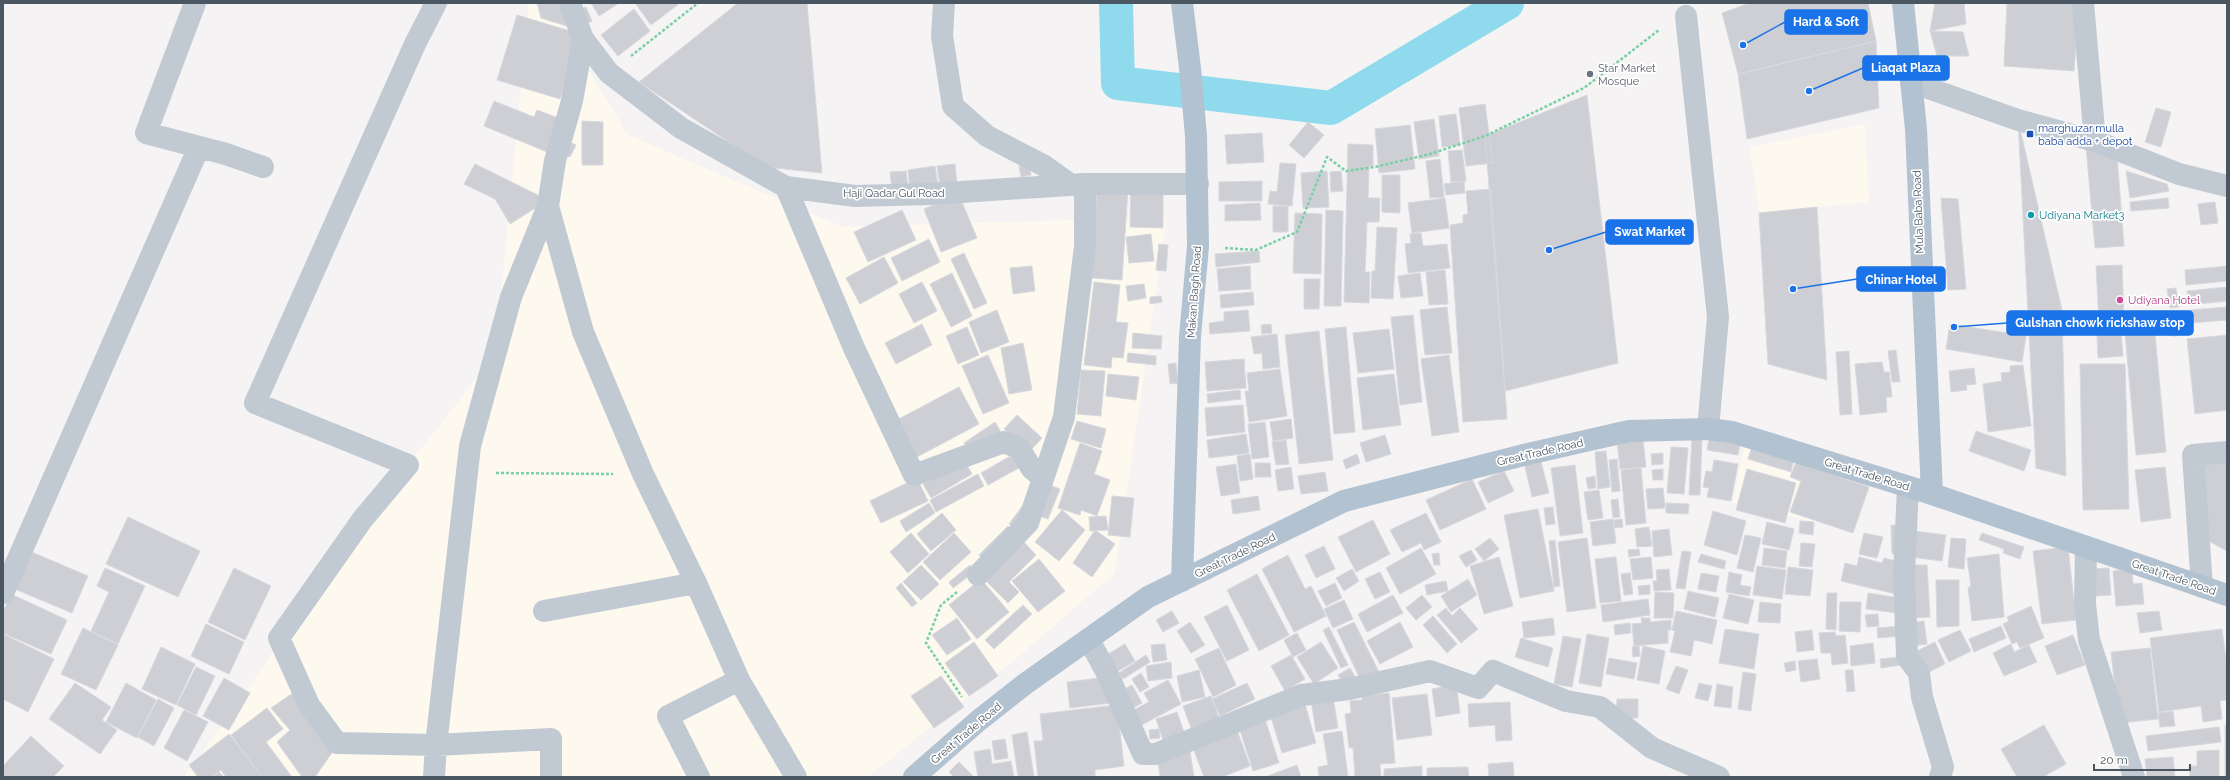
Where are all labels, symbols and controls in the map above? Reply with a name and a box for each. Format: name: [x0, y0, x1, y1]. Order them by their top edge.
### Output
callout: Hard & Soft: [1785, 10, 1867, 34]
text: Hard & Soft: [1793, 15, 1859, 29]
callout: Liaqat Plaza: [1863, 56, 1949, 80]
text: Liaqat Plaza: [1871, 61, 1941, 75]
place label: Star Market Mosque: [1598, 62, 1656, 88]
marker: Star Market Mosque: [1585, 69, 1595, 79]
place label: marghuzar mulla baba adda + depot: [2038, 122, 2133, 148]
marker: marghuzar mulla baba adda + depot: [2025, 129, 2035, 139]
street label: Mula Baba Road: [1911, 170, 1926, 254]
street label: Haji Qadar Gul Road: [843, 187, 945, 200]
place label: Udiyana Market3: [2039, 209, 2125, 222]
marker: Udiyana Market3: [2026, 210, 2036, 220]
callout: Swat Market: [1606, 220, 1693, 244]
text: Swat Market: [1614, 225, 1686, 239]
street label: Makan Bagh Road: [1185, 245, 1204, 339]
callout: Chinar Hotel: [1857, 267, 1945, 291]
text: Chinar Hotel: [1865, 273, 1937, 287]
place label: Udiyana Hotel: [2128, 294, 2200, 307]
marker: Udiyana Hotel: [2115, 295, 2125, 305]
callout: Gulshan chowk rickshaw stop: [2007, 311, 2193, 335]
text: Gulshan chowk rickshaw stop: [2015, 316, 2185, 330]
street label: Great Trade Road: [1496, 436, 1585, 469]
street label: Great Trade Road: [1823, 455, 1911, 494]
street label: Great Trade Road: [1193, 530, 1278, 581]
street label: Great Trade Road: [2130, 557, 2218, 598]
street label: Great Trade Road: [928, 700, 1004, 767]
scale bar: [2094, 746, 2190, 772]
text: 20 m: [2100, 753, 2128, 767]

